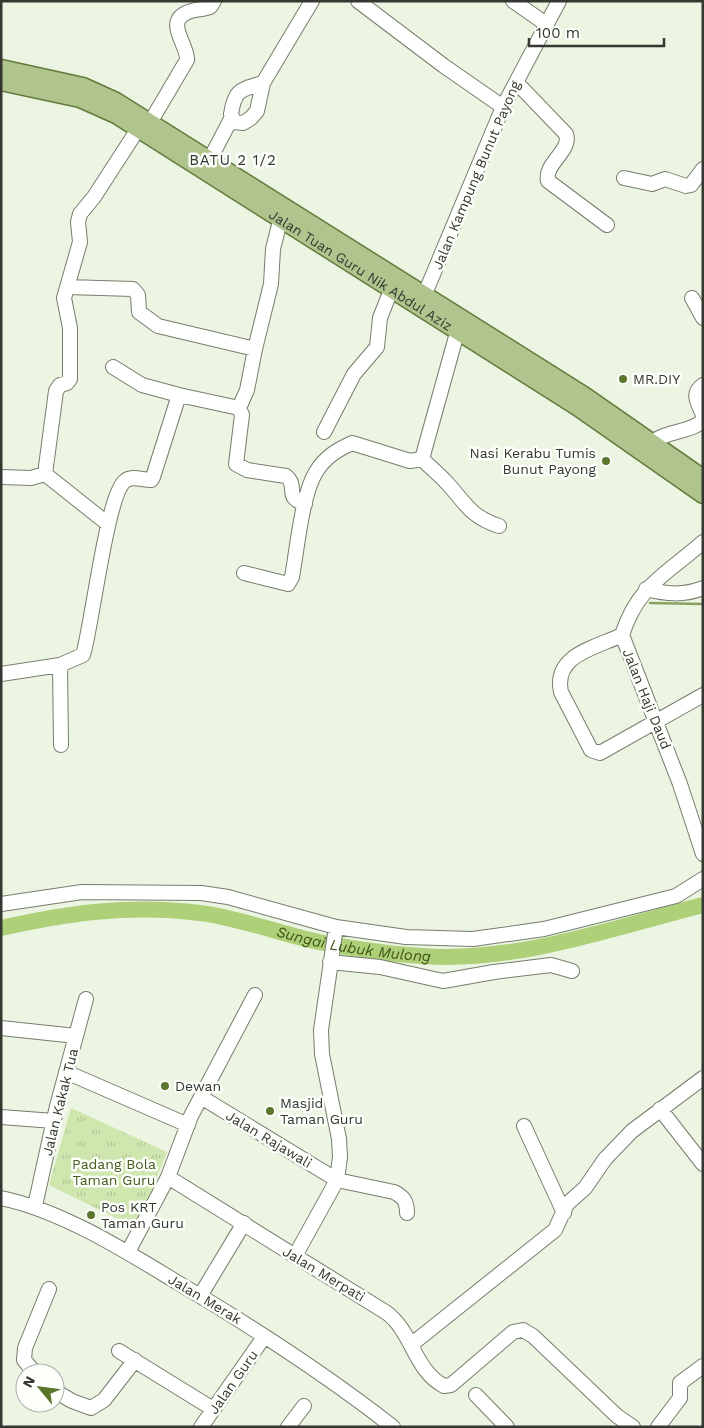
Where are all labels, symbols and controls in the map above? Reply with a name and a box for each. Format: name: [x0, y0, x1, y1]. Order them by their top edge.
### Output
scale bar: [529, 15, 664, 47]
text: 100 m: [536, 24, 580, 42]
street label: Jalan Kampung Bunut Payong: [429, 78, 523, 272]
district label: BATU 2 1/2: [189, 151, 277, 169]
street label: Jalan Tuan Guru Nik Abdul Aziz: [266, 206, 455, 334]
place label: MR.DIY: [633, 371, 680, 387]
marker: MR.DIY: [617, 373, 629, 385]
place label: Nasi Kerabu Tumis Bunut Payong: [469, 445, 597, 477]
marker: Nasi Kerabu Tumis Bunut Payong: [600, 455, 612, 467]
street label: Jalan Haji Daud: [620, 646, 674, 752]
water label: Sungai Lubuk Mulong: [274, 923, 432, 966]
street label: Jalan Kakak Tua: [39, 1047, 81, 1157]
place label: Dewan: [175, 1078, 221, 1094]
marker: Dewan: [159, 1080, 171, 1092]
place label: Masjid Taman Guru: [280, 1095, 363, 1127]
marker: Masjid Taman Guru: [264, 1105, 276, 1117]
street label: Jalan Rajawali: [223, 1107, 315, 1171]
park label: Padang Bola Taman Guru: [72, 1156, 156, 1188]
place label: Pos KRT Taman Guru: [101, 1199, 184, 1231]
marker: Pos KRT Taman Guru: [85, 1209, 97, 1221]
street label: Jalan Merpati: [280, 1243, 368, 1305]
street label: Jalan Merak: [166, 1271, 245, 1327]
street label: Jalan Guru: [205, 1347, 261, 1417]
north arrow: [15, 1363, 65, 1413]
text: N: [19, 1373, 38, 1390]

